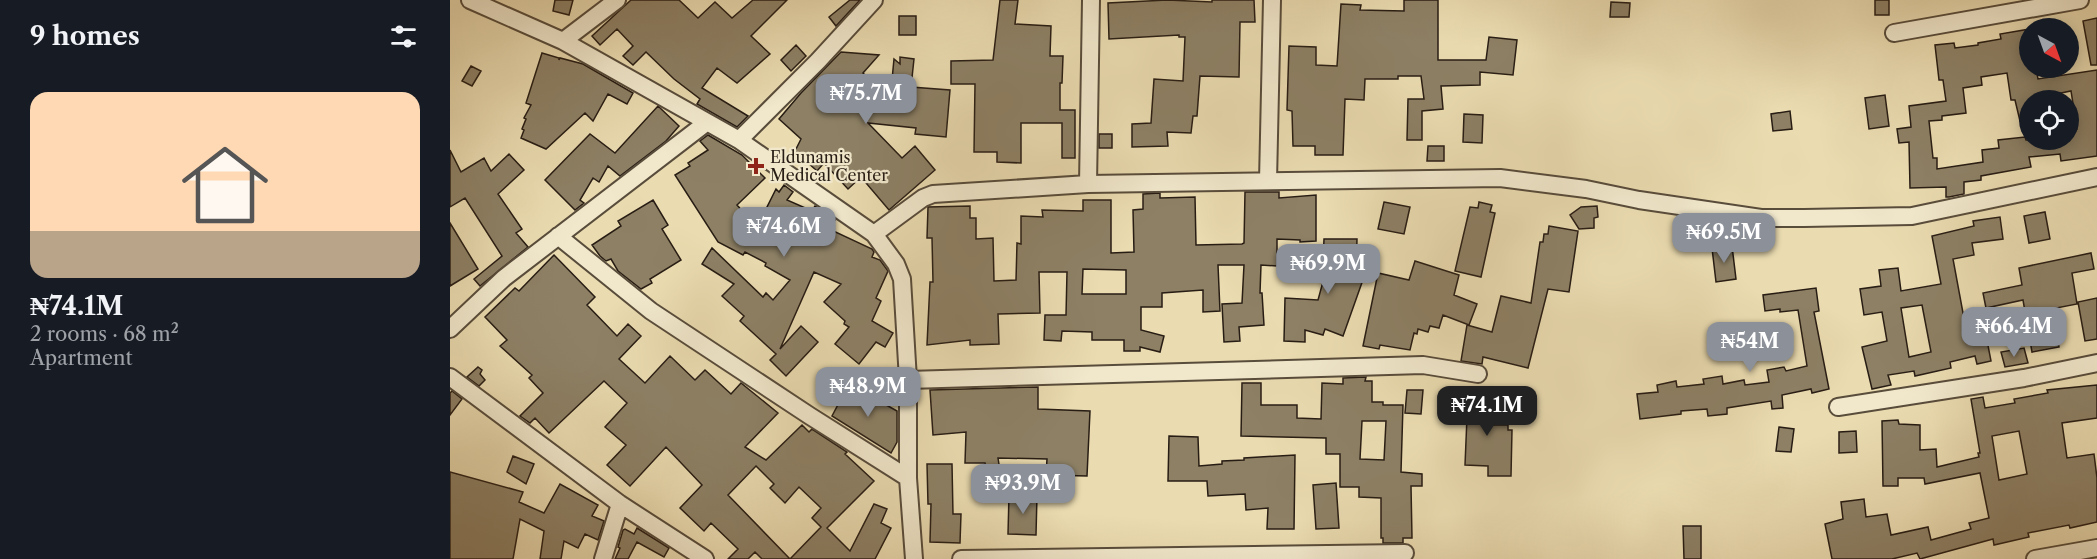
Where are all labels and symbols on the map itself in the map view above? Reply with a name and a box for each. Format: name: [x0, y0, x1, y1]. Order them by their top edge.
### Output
north arrow: [2019, 18, 2079, 78]
pin: ₦75.7M: [817, 74, 915, 125]
place label: Eldunamis Medical Center: [770, 147, 888, 185]
marker: Eldunamis Medical Center: [747, 157, 765, 175]
pin: ₦74.6M: [735, 207, 833, 258]
pin: ₦69.5M: [1675, 213, 1773, 264]
pin: ₦69.9M: [1279, 244, 1377, 295]
pin: ₦66.4M: [1965, 307, 2063, 358]
pin: ₦54M: [1714, 322, 1786, 373]
pin: ₦48.9M: [819, 367, 917, 418]
pin: ₦74.1M: [1438, 386, 1536, 437]
pin: ₦93.9M: [974, 464, 1072, 515]

